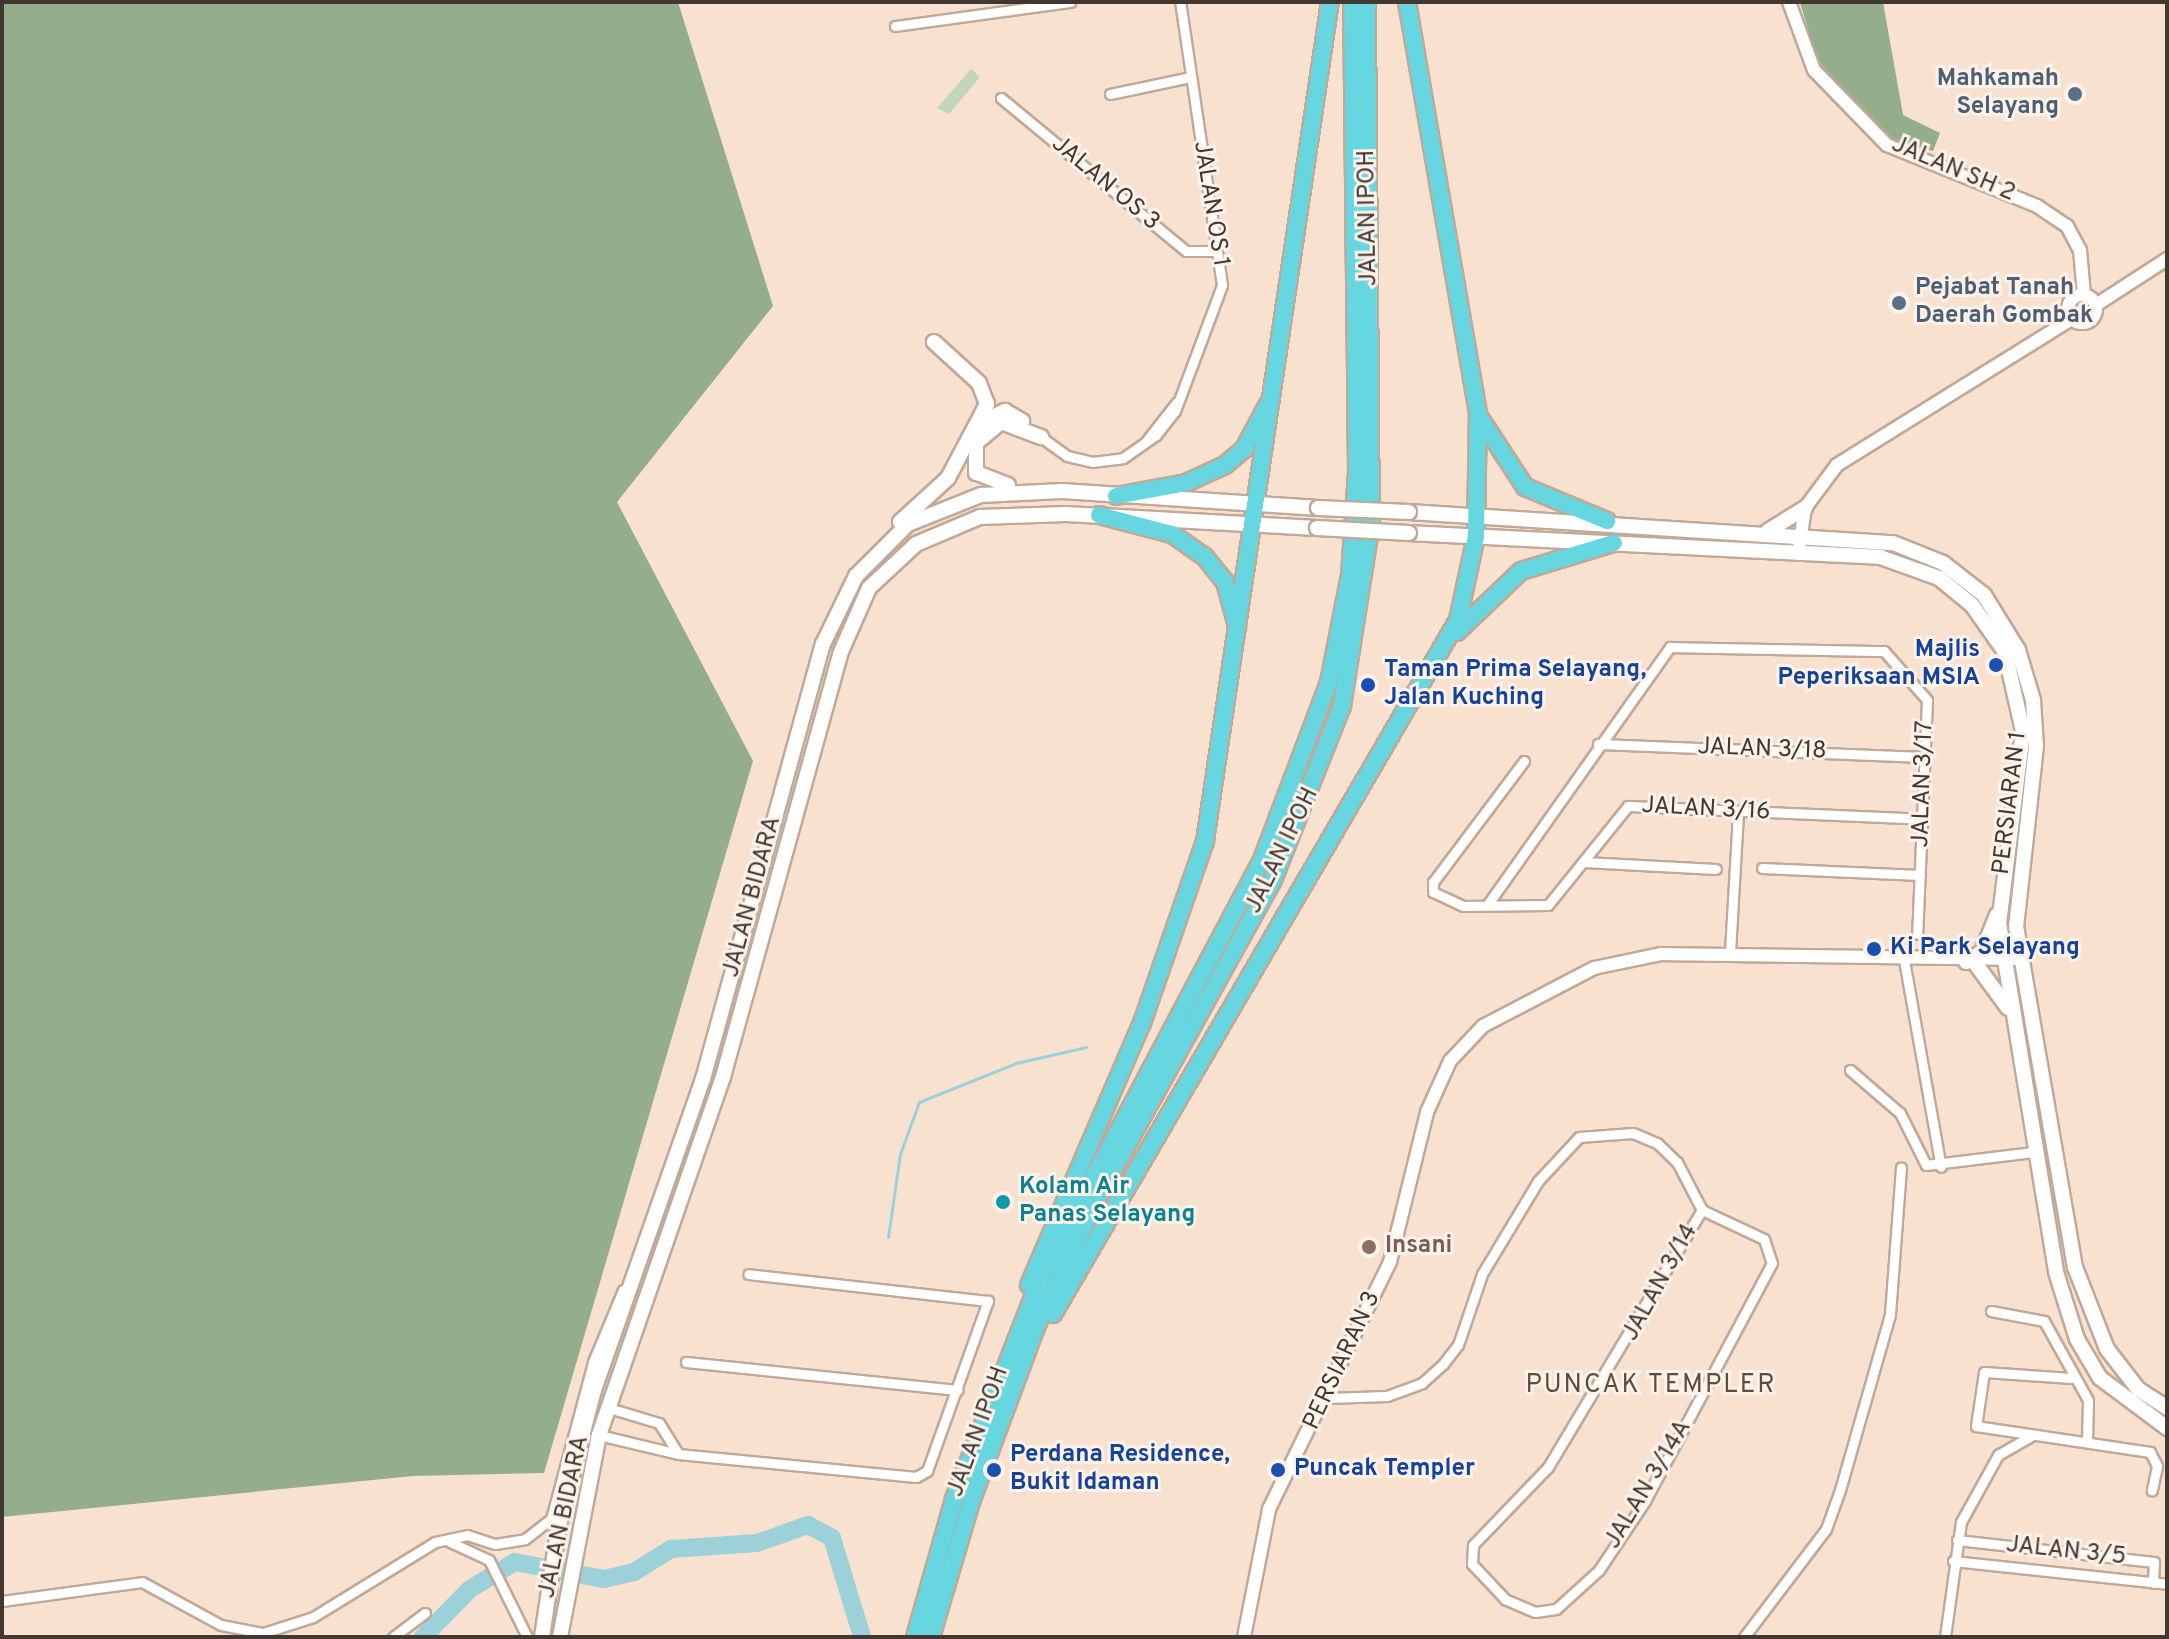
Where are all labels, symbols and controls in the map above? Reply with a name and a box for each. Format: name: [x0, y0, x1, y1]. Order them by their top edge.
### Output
place label: Mahkamah Selayang: [1937, 66, 2059, 122]
marker: Mahkamah Selayang: [2066, 85, 2084, 103]
street label: JALAN OS 3: [1045, 130, 1165, 238]
street label: JALAN SH 2: [1887, 131, 2019, 209]
street label: JALAN OS 1: [1186, 139, 1234, 269]
street label: JALAN IPOH: [1353, 150, 1385, 286]
place label: Pejabat Tanah Daerah Gombak: [1915, 275, 2093, 331]
marker: Pejabat Tanah Daerah Gombak: [1890, 294, 1908, 312]
place label: Majlis Peperiksaan MSIA: [1778, 637, 1980, 693]
marker: Majlis Peperiksaan MSIA: [1987, 656, 2005, 674]
place label: Taman Prima Selayang, Jalan Kuching: [1384, 657, 1646, 713]
marker: Taman Prima Selayang, Jalan Kuching: [1359, 676, 1377, 694]
street label: JALAN 3/17: [1907, 720, 1941, 848]
street label: PERSIARAN 1: [1988, 730, 2034, 876]
street label: JALAN 3/18: [1697, 733, 1827, 767]
street label: JALAN IPOH: [1240, 783, 1326, 919]
street label: JALAN 3/16: [1641, 792, 1771, 828]
street label: JALAN BIDARA: [718, 813, 788, 981]
place label: Ki Park Selayang: [1890, 935, 2080, 963]
marker: Ki Park Selayang: [1865, 940, 1883, 958]
place label: Kolam Air Panas Selayang: [1019, 1174, 1195, 1230]
marker: Kolam Air Panas Selayang: [994, 1193, 1012, 1211]
street label: JALAN 3/14: [1617, 1220, 1705, 1346]
place label: Insani: [1385, 1233, 1452, 1261]
marker: Insani: [1360, 1238, 1378, 1256]
street label: PERSIARAN 3: [1298, 1287, 1388, 1435]
street label: JALAN IPOH: [942, 1363, 1016, 1501]
district label: PUNCAK TEMPLER: [1525, 1370, 1777, 1402]
street label: JALAN 3/14A: [1599, 1415, 1699, 1555]
street label: JALAN BIDARA: [534, 1433, 596, 1601]
place label: Perdana Residence, Bukit Idaman: [1010, 1442, 1230, 1498]
place label: Puncak Templer: [1294, 1456, 1475, 1484]
marker: Perdana Residence, Bukit Idaman: [985, 1461, 1003, 1479]
marker: Puncak Templer: [1269, 1461, 1287, 1479]
street label: JALAN 3/5: [2004, 1531, 2128, 1573]

